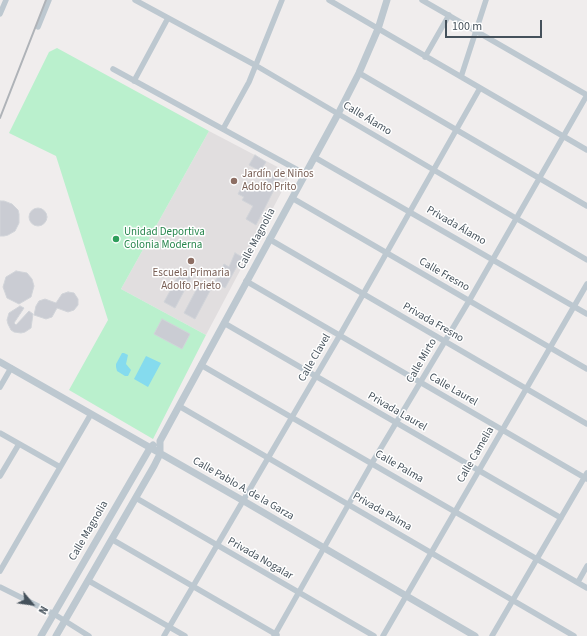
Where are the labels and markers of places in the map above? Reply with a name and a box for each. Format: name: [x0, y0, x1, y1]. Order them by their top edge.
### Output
place label: Jardín de Niños Adolfo Prito: [242, 168, 314, 194]
marker: Jardín de Niños Adolfo Prito: [229, 176, 239, 186]
place label: Unidad Deportiva Colonia Moderna: [124, 226, 205, 252]
marker: Unidad Deportiva Colonia Moderna: [111, 234, 121, 244]
marker: Escuela Primaria Adolfo Prieto: [186, 256, 196, 266]
place label: Escuela Primaria Adolfo Prieto: [153, 267, 229, 293]

